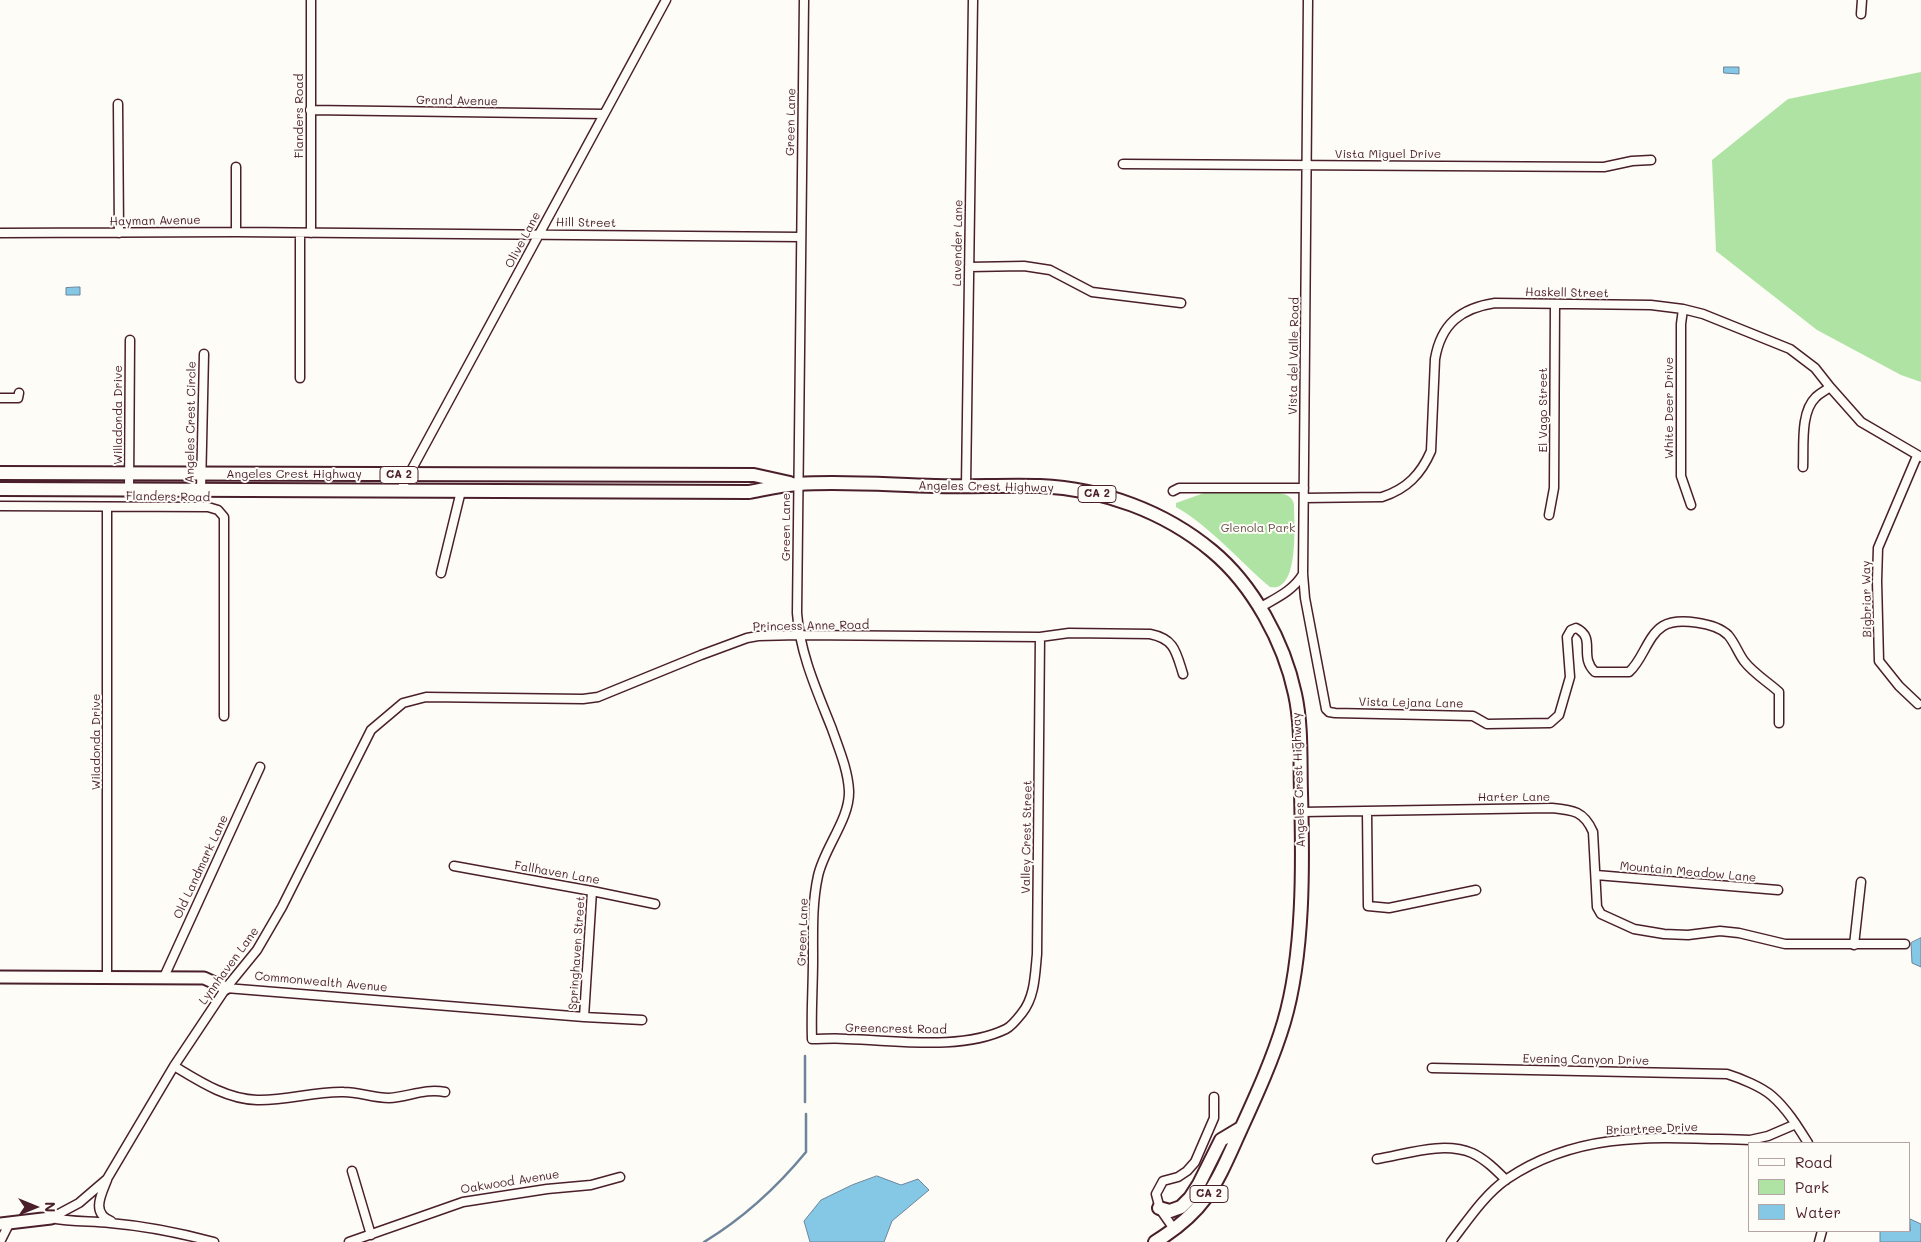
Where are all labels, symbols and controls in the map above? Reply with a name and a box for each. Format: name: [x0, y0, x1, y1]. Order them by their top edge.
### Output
street label: Flanders Road: [292, 74, 306, 158]
street label: Green Lane: [783, 88, 799, 156]
street label: Grand Avenue: [416, 93, 498, 109]
street label: Vista Miguel Drive: [1335, 147, 1441, 161]
street label: Lavender Lane: [950, 199, 966, 287]
street label: Olive Lane: [502, 209, 544, 271]
street label: Hayman Avenue: [109, 213, 201, 229]
street label: Hill Street: [556, 215, 616, 231]
street label: Haskell Street: [1525, 285, 1609, 301]
street label: Vista del Valle Road: [1286, 297, 1302, 415]
street label: White Deer Drive: [1662, 357, 1676, 459]
street label: Angeles Crest Circle: [183, 361, 199, 483]
street label: Willadonda Drive: [111, 365, 125, 465]
street label: El Vago Street: [1536, 367, 1550, 453]
road number: CA 2: [380, 466, 418, 484]
street label: Angeles Crest Highway: [226, 467, 362, 481]
street label: Angeles Crest Highway: [918, 479, 1054, 495]
road number: CA 2: [1078, 486, 1116, 502]
street label: Flanders Road: [126, 489, 210, 505]
street label: Green Lane: [779, 493, 793, 561]
park label: Glenola Park: [1221, 521, 1295, 535]
street label: Bigbriar Way: [1859, 560, 1875, 638]
street label: Princess Anne Road: [753, 618, 869, 634]
street label: Wiladonda Drive: [89, 694, 103, 790]
street label: Vista Lejana Lane: [1358, 695, 1464, 711]
street label: Angeles Crest Highway: [1289, 712, 1309, 848]
street label: Valley Crest Street: [1019, 780, 1035, 894]
street label: Harter Lane: [1478, 790, 1550, 804]
street label: Old Landmark Lane: [171, 813, 231, 921]
street label: Fallhaven Lane: [513, 858, 601, 888]
street label: Mountain Meadow Lane: [1619, 859, 1757, 885]
street label: Springhaven Street: [566, 896, 588, 1010]
street label: Green Lane: [795, 898, 811, 966]
street label: Lynnhaven Lane: [196, 924, 262, 1008]
street label: Commonwealth Avenue: [254, 969, 388, 995]
street label: Greencrest Road: [845, 1021, 947, 1037]
street label: Evening Canyon Drive: [1523, 1052, 1649, 1068]
street label: Briartree Drive: [1606, 1120, 1698, 1138]
legend: [1748, 1142, 1911, 1232]
text: Road: [1795, 1152, 1832, 1172]
street label: Oakwood Avenue: [460, 1167, 560, 1197]
text: Park: [1795, 1177, 1829, 1197]
north arrow: [10, 1182, 60, 1232]
road number: CA 2: [1190, 1186, 1228, 1202]
text: N: [41, 1202, 60, 1212]
text: Water: [1795, 1202, 1841, 1222]

